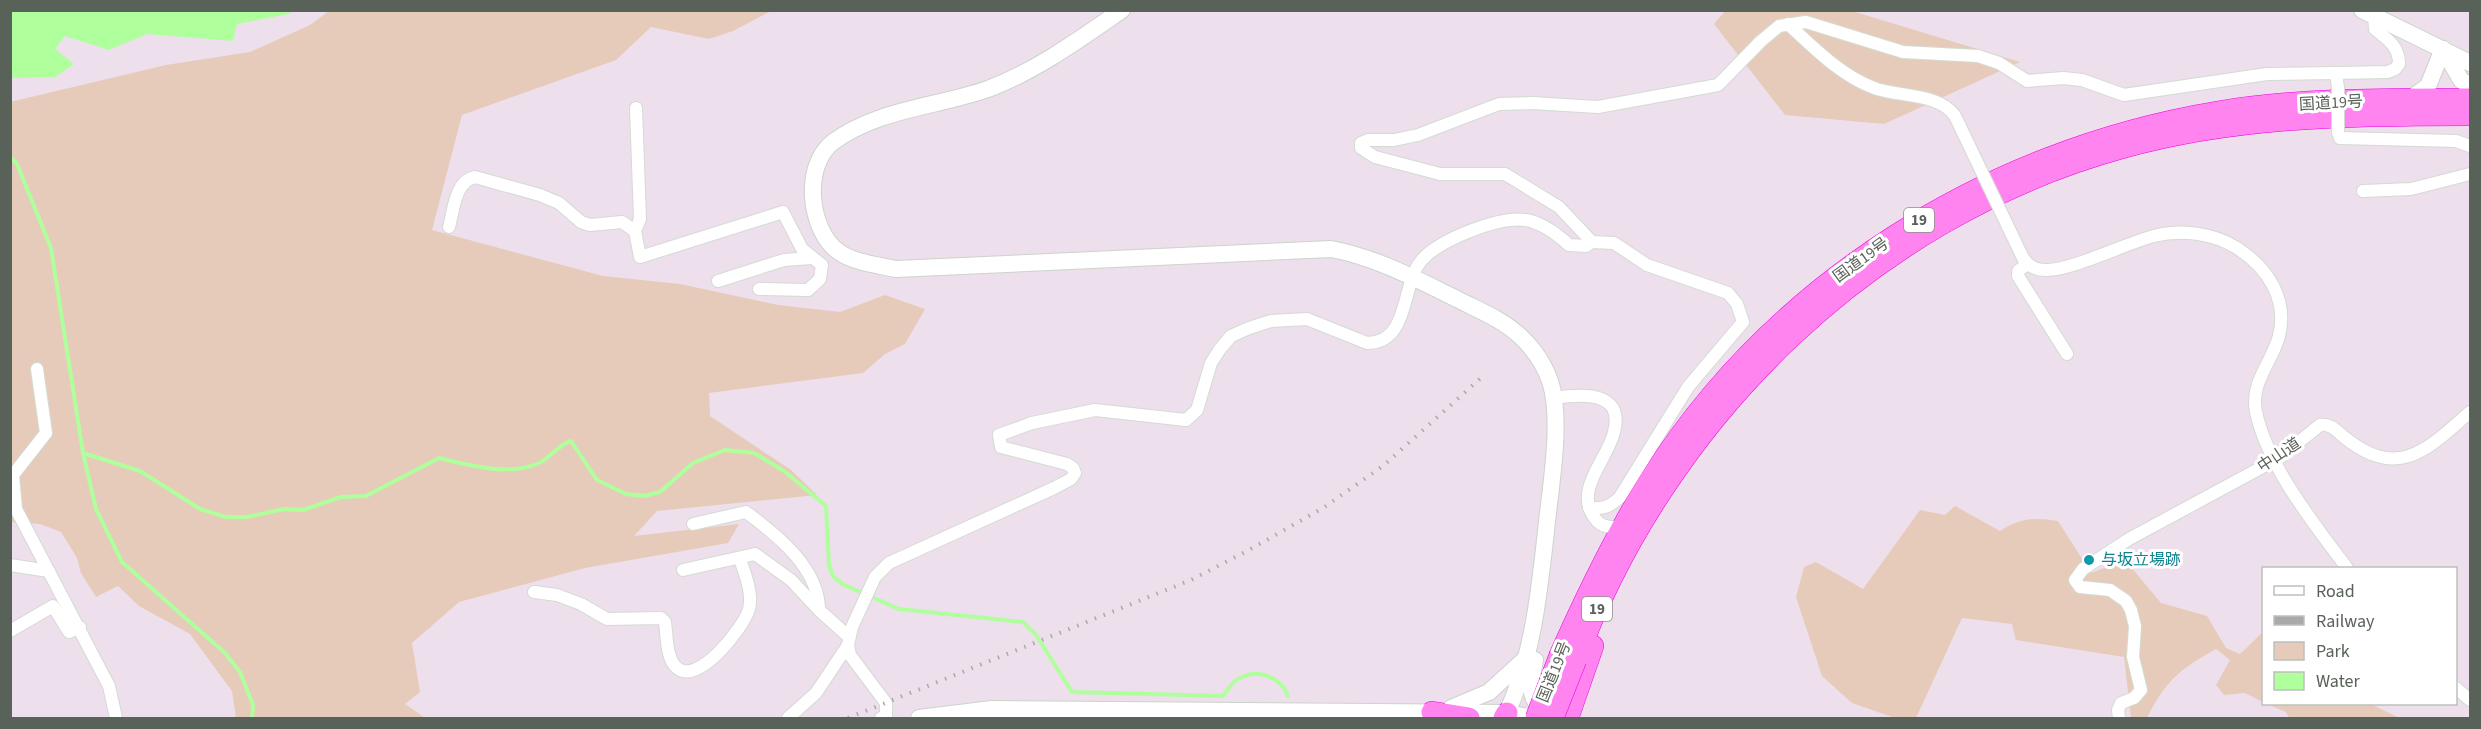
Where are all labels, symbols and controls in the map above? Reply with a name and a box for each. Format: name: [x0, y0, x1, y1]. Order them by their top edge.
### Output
street label: 国道19号: [2299, 90, 2363, 116]
road number: 19: [1904, 208, 1934, 232]
street label: 国道19号: [1829, 232, 1893, 288]
street label: 中山道: [2253, 432, 2305, 478]
place label: 与坂立場跡: [2101, 549, 2181, 571]
marker: 与坂立場跡: [2082, 553, 2096, 567]
legend: [2262, 567, 2457, 705]
text: Road: [2316, 579, 2355, 604]
road number: 19: [1582, 597, 1612, 621]
text: Railway: [2316, 609, 2375, 634]
street label: 国道19号: [1532, 638, 1576, 706]
text: Park: [2316, 639, 2350, 664]
text: Water: [2316, 669, 2360, 694]

